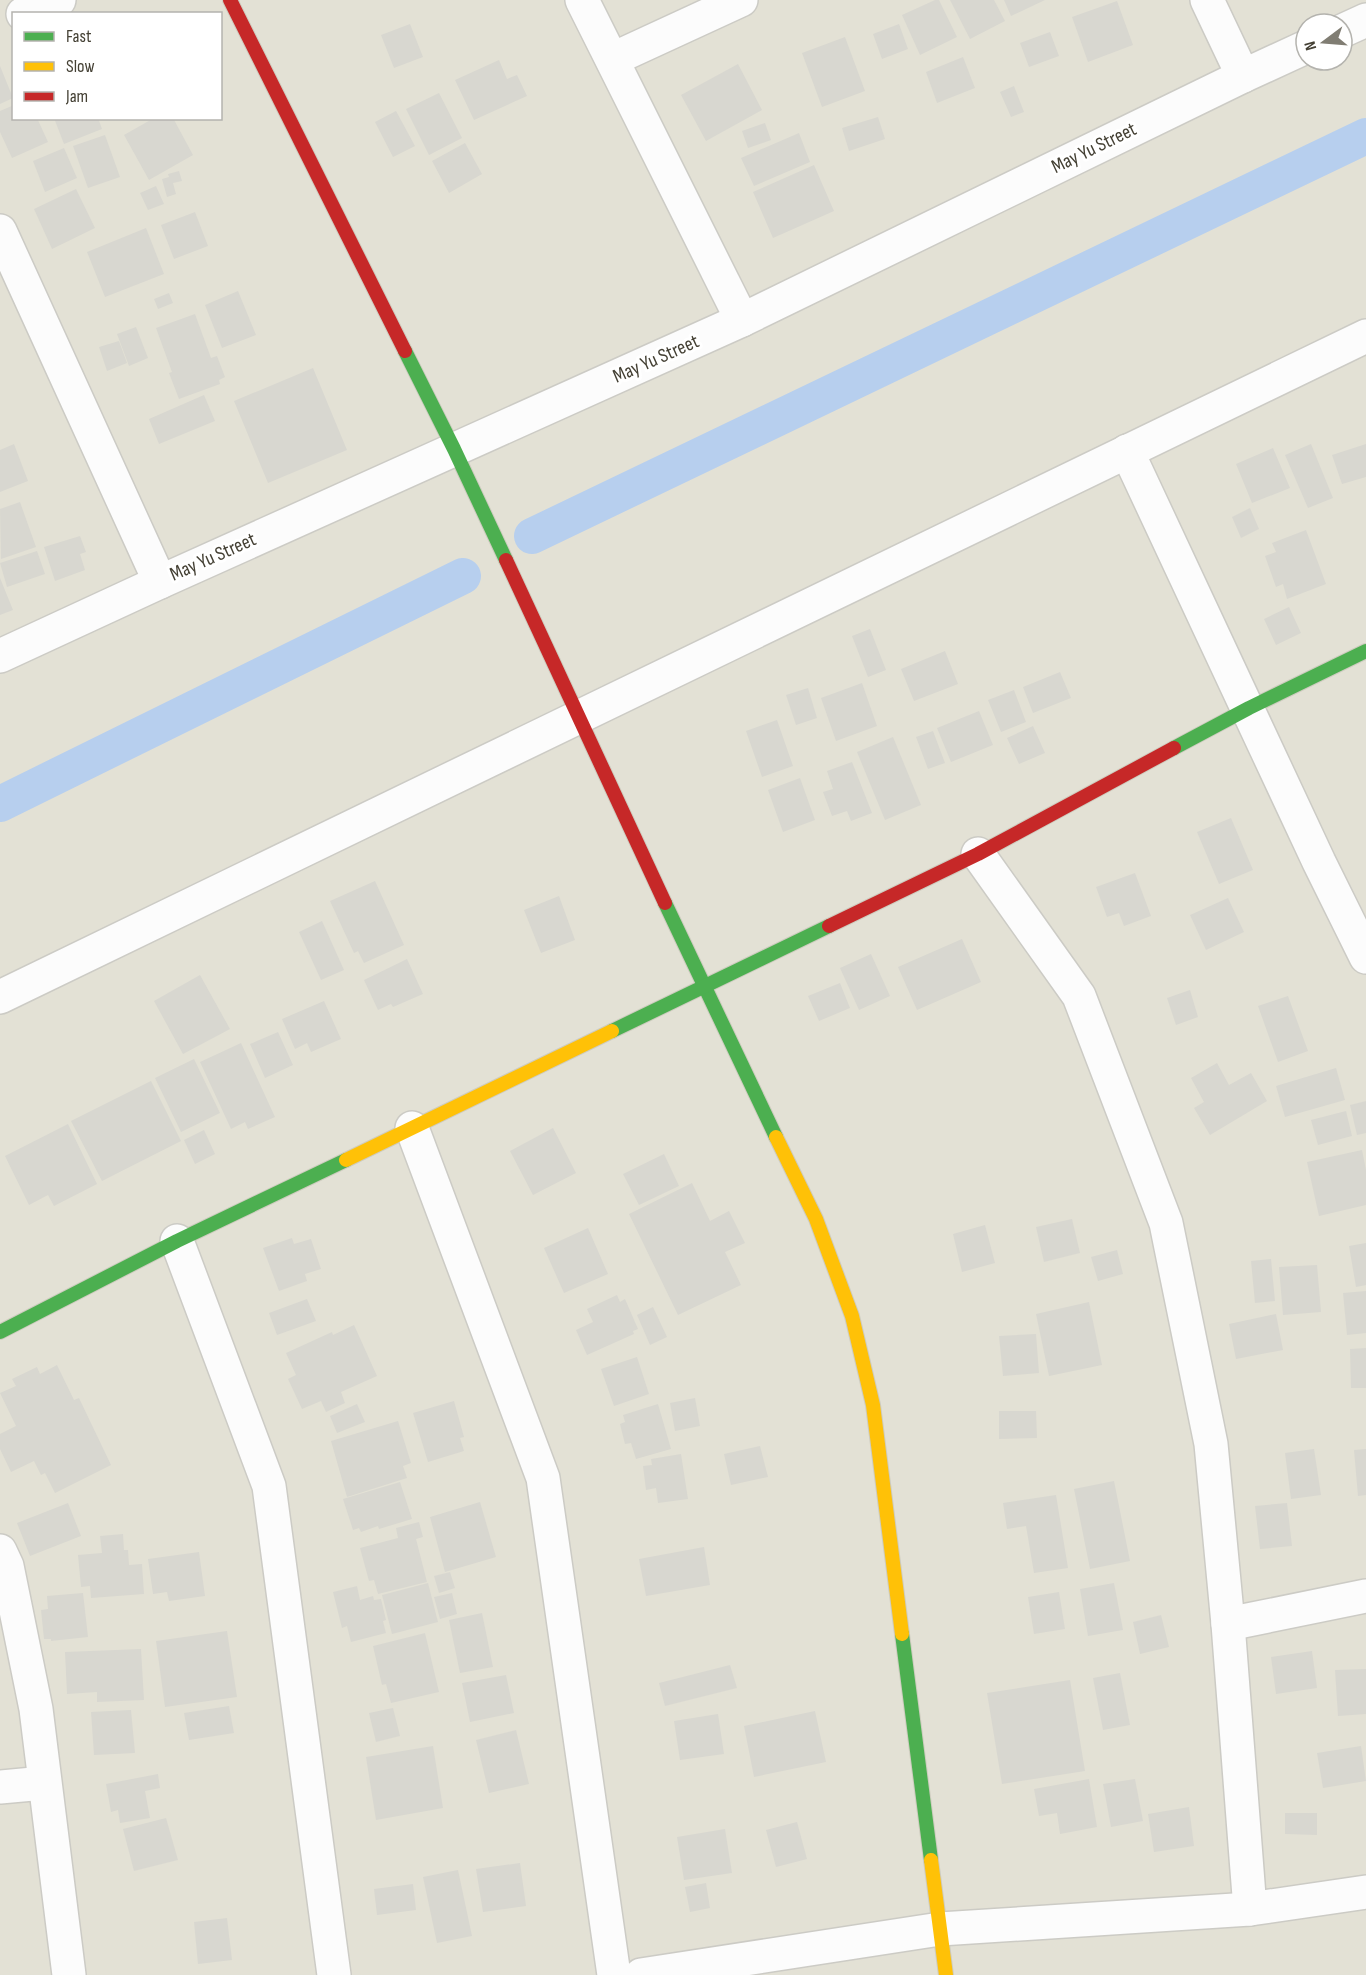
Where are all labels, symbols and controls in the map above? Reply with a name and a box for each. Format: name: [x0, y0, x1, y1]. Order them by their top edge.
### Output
legend: [12, 12, 222, 120]
north arrow: [1294, 12, 1354, 72]
text: Fast: [66, 26, 92, 47]
text: N: [1301, 39, 1321, 52]
text: Slow: [66, 56, 95, 77]
text: Jam: [65, 86, 88, 107]
street label: May Yu Street: [1048, 117, 1140, 179]
street label: May Yu Street: [609, 329, 703, 389]
street label: May Yu Street: [166, 527, 260, 587]

